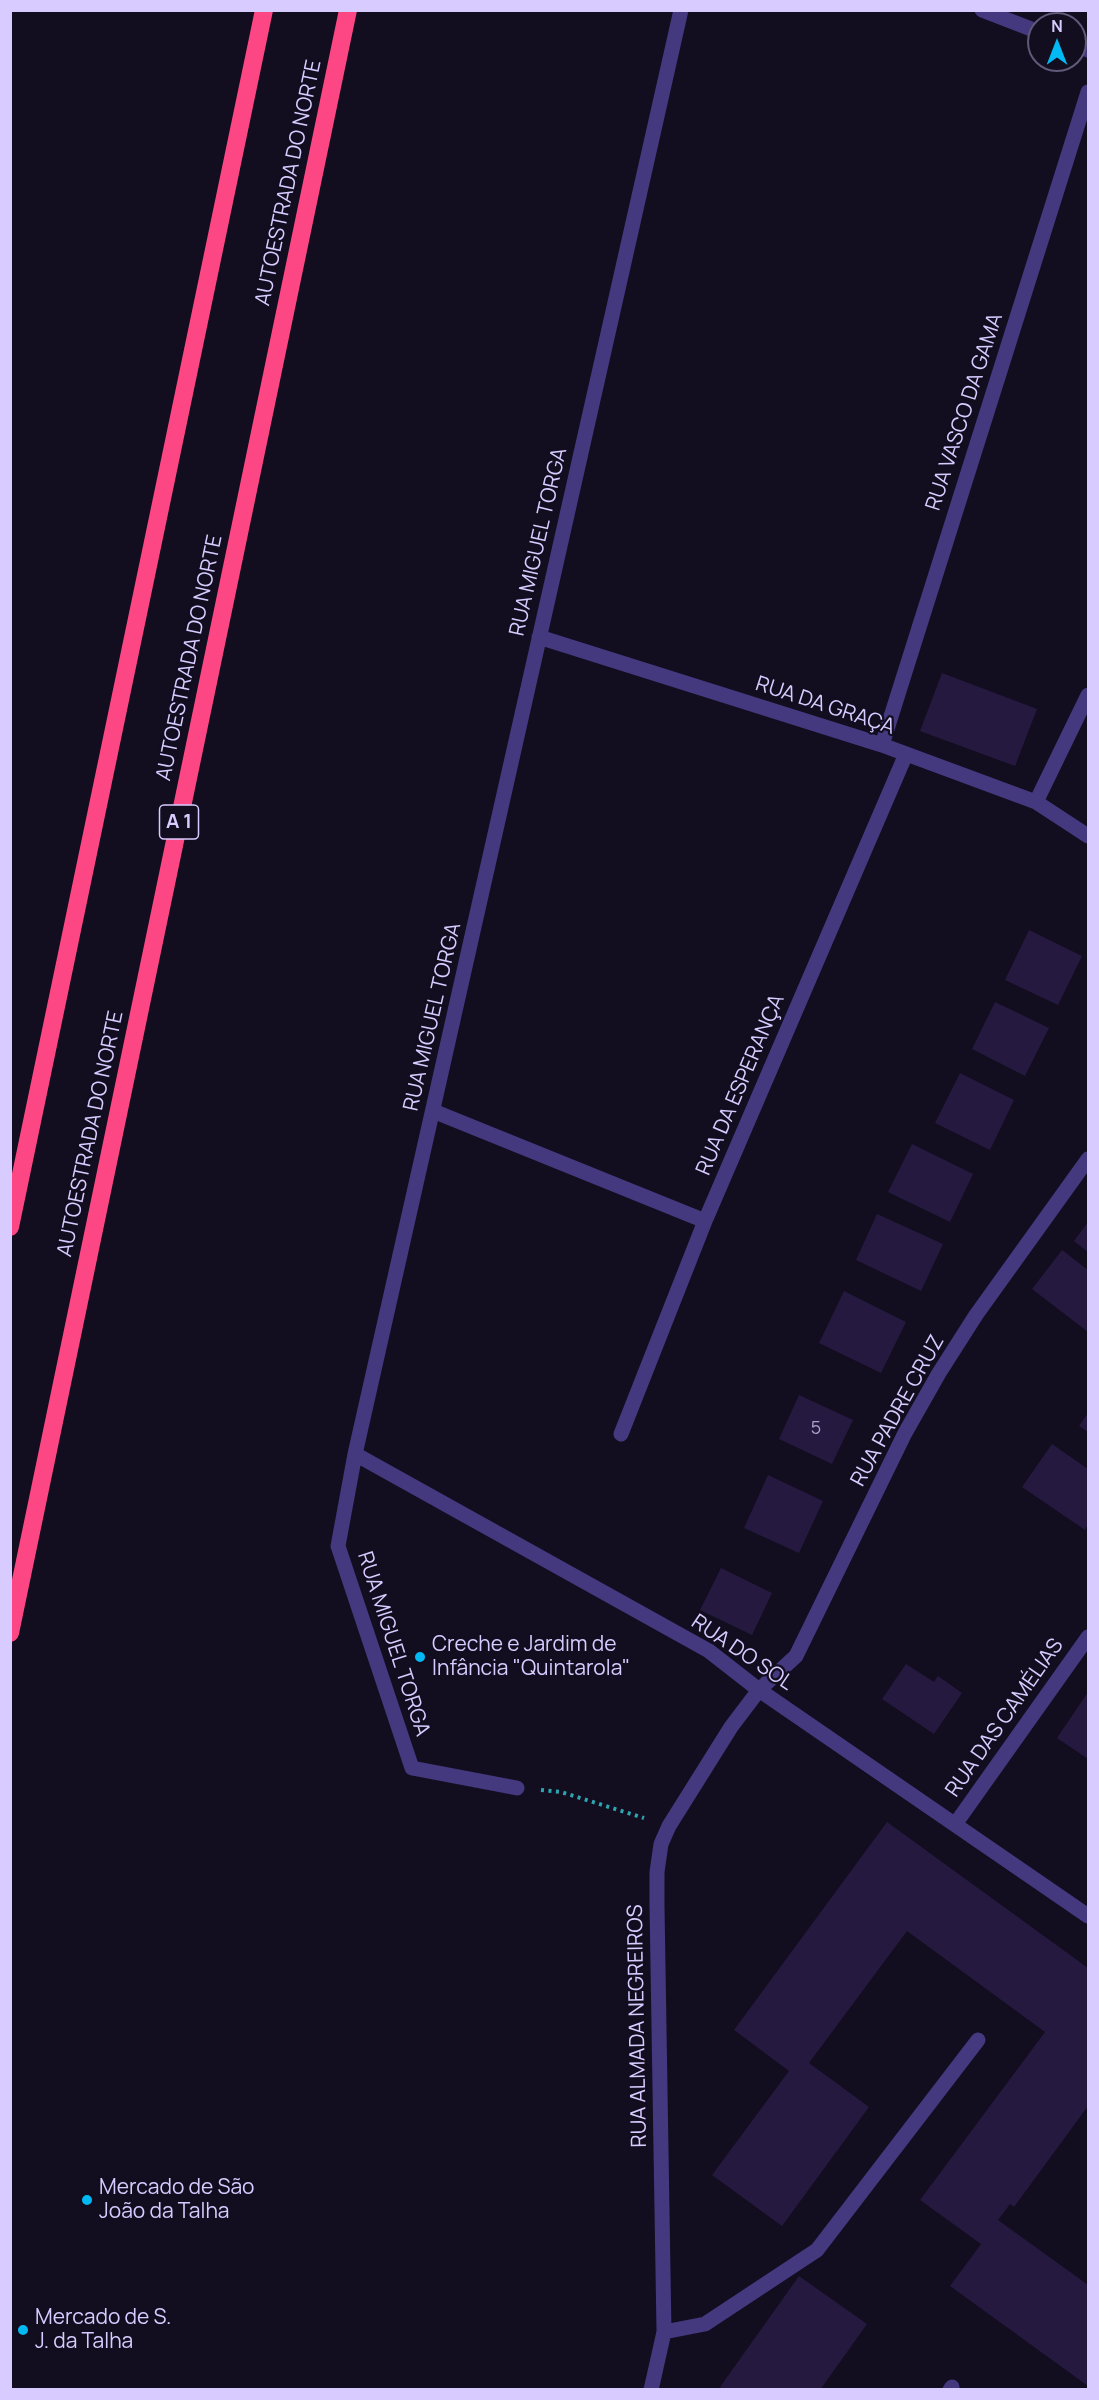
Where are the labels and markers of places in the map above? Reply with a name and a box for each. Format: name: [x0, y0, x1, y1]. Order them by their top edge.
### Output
place label: Creche e Jardim de Infância "Quintarola": [432, 1632, 630, 1682]
marker: Creche e Jardim de Infância "Quintarola": [413, 1650, 427, 1664]
place label: Mercado de São João da Talha: [99, 2175, 255, 2225]
marker: Mercado de São João da Talha: [80, 2193, 94, 2207]
place label: Mercado de S. J. da Talha: [35, 2305, 171, 2355]
marker: Mercado de S. J. da Talha: [16, 2323, 30, 2337]

